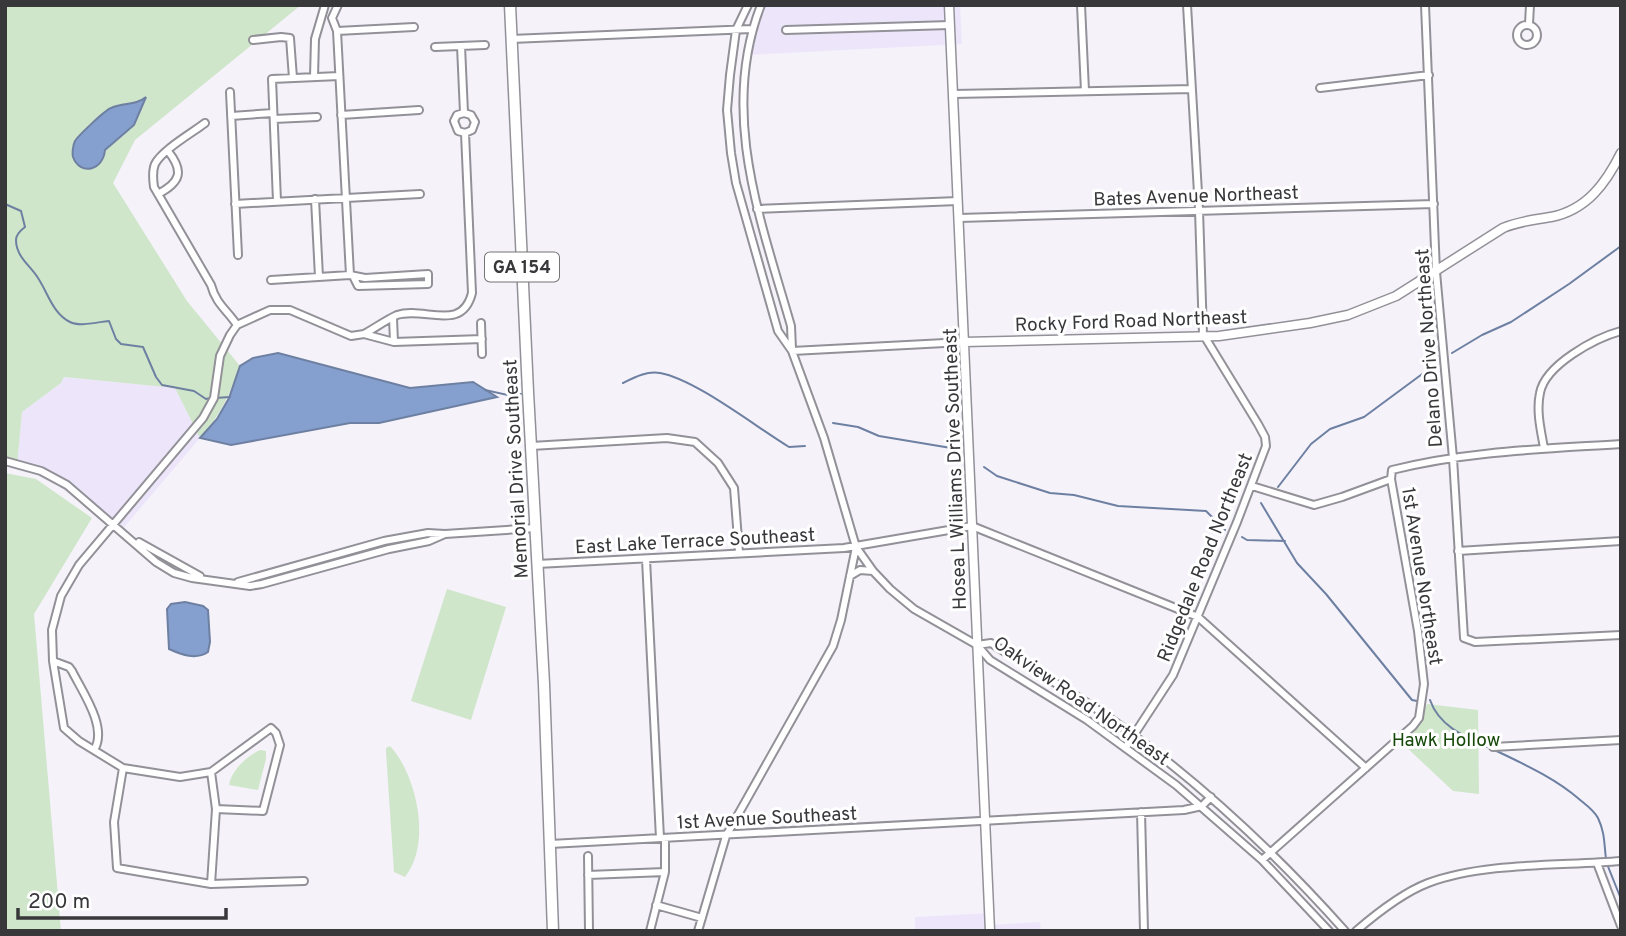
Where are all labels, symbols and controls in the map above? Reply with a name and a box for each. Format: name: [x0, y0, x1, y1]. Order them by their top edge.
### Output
street label: Bates Avenue Northeast: [1093, 181, 1299, 213]
street label: Delano Drive Northeast: [1411, 248, 1449, 448]
road number: GA 154: [485, 253, 559, 282]
street label: Rocky Ford Road Northeast: [1014, 306, 1248, 338]
street label: Hosea L Williams Drive Southeast: [939, 327, 973, 610]
street label: Memorial Drive Southeast: [499, 359, 535, 579]
street label: Ridgedale Road Northeast: [1153, 450, 1259, 666]
street label: 1st Avenue Northeast: [1395, 486, 1447, 667]
street label: East Lake Terrace Southeast: [574, 524, 816, 560]
street label: Oakview Road Northeast: [988, 632, 1174, 772]
park label: Hawk Hollow: [1392, 729, 1500, 753]
street label: 1st Avenue Southeast: [676, 802, 858, 836]
scale bar: [18, 876, 226, 920]
text: 200 m: [28, 889, 90, 916]

